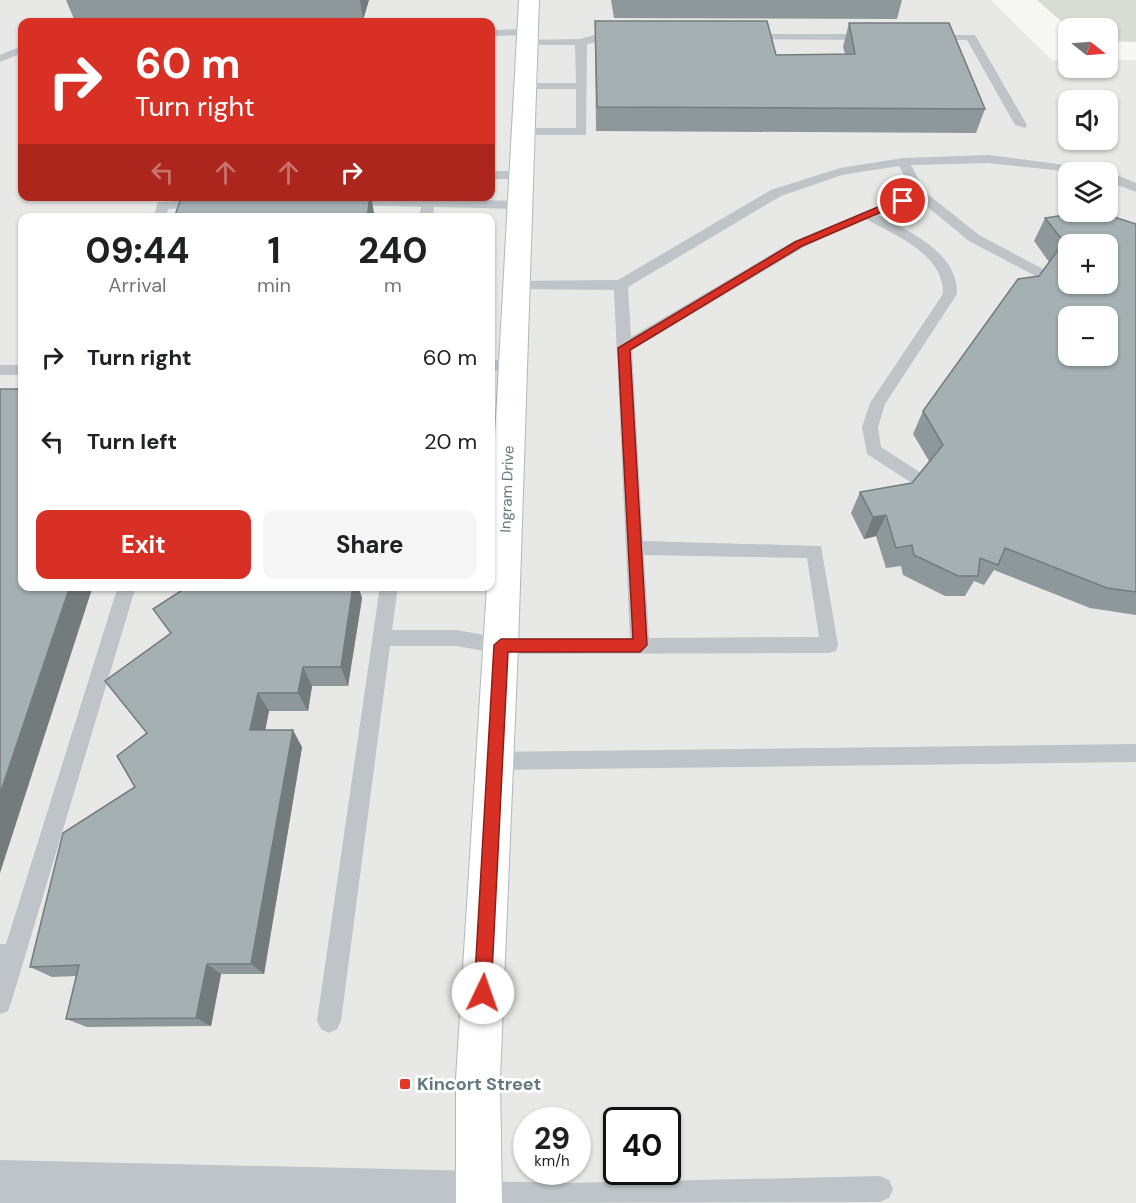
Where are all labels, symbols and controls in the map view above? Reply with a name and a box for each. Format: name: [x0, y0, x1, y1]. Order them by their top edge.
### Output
north arrow: [1058, 18, 1118, 78]
map controls: [1058, 18, 1118, 366]
text: 60 m: [135, 36, 241, 91]
icon: right: [36, 42, 114, 120]
text: Turn right: [135, 89, 255, 124]
button: sound: [1058, 90, 1118, 150]
icon: left: [146, 156, 179, 189]
icon: ahead: [209, 156, 242, 189]
icon: ahead: [272, 156, 305, 189]
icon: right: [335, 156, 368, 189]
button: layers: [1058, 162, 1118, 222]
pin: [877, 175, 928, 226]
icon: arrive: [886, 184, 919, 217]
text: 09:44: [85, 227, 190, 274]
text: 1: [267, 227, 280, 274]
text: 240: [358, 227, 428, 274]
button: +: [1058, 234, 1118, 294]
text: Arrival: [108, 272, 167, 298]
text: min: [257, 272, 291, 298]
text: m: [384, 272, 402, 298]
button: −: [1058, 306, 1118, 366]
icon: right: [36, 341, 69, 374]
text: Turn right: [87, 343, 192, 372]
text: 60 m: [423, 343, 477, 372]
icon: left: [36, 425, 69, 458]
text: Turn left: [87, 427, 177, 456]
text: 20 m: [424, 427, 477, 456]
street label: Ingram Drive: [495, 445, 519, 533]
button: Exit: [36, 510, 251, 579]
button: Share: [263, 510, 477, 579]
position arrow: [451, 961, 515, 1025]
place label: Kincort Street: [417, 1072, 541, 1096]
marker: Kincort Street: [398, 1077, 412, 1091]
speed limit sign: 40: [603, 1107, 681, 1185]
text: 29: [534, 1119, 570, 1158]
text: km/h: [534, 1151, 570, 1171]

